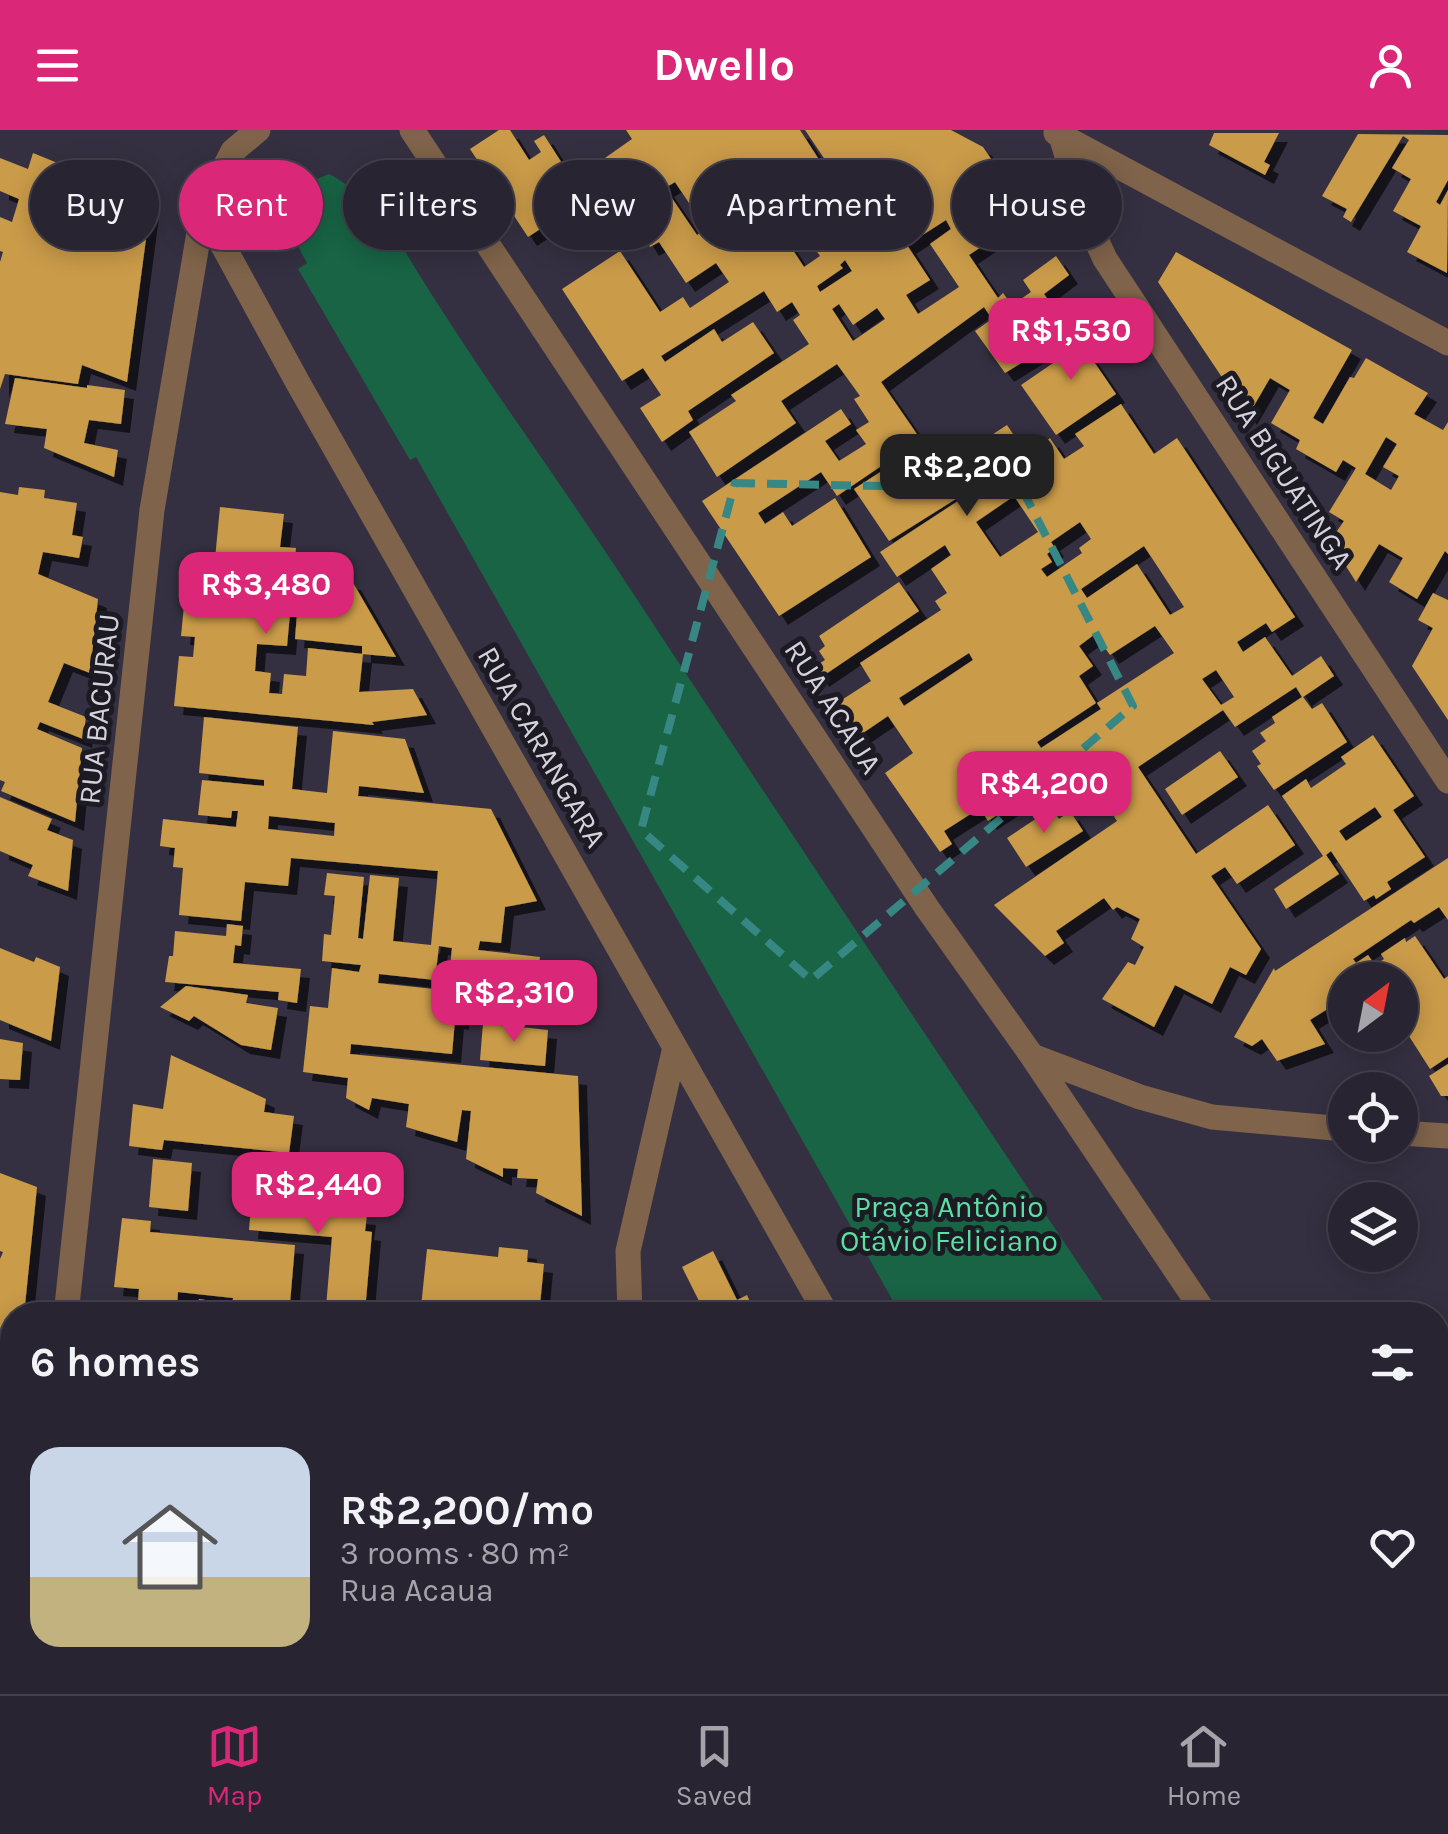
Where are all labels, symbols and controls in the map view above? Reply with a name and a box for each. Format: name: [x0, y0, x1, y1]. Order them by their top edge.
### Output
icon: menu: [30, 38, 85, 93]
icon: person: [1363, 38, 1418, 93]
text: Dwello: [653, 39, 795, 91]
chip: Buy: [30, 160, 159, 250]
chip: Rent: [179, 160, 323, 250]
chip: Filters: [343, 160, 514, 250]
chip: New: [534, 160, 671, 250]
chip: Apartment: [691, 160, 932, 250]
chip: House: [952, 160, 1122, 250]
pin: R$1,530: [979, 298, 1163, 383]
text: R$1,530: [1011, 312, 1131, 349]
street label: RUA BIGUATINGA: [1208, 368, 1360, 576]
pin: R$2,200: [875, 434, 1059, 519]
text: R$2,200: [902, 448, 1032, 485]
pin: R$3,480: [174, 552, 358, 637]
text: R$3,480: [201, 566, 331, 603]
street label: RUA BACURAU: [71, 612, 127, 806]
street label: RUA ACAUA: [777, 633, 889, 781]
street label: RUA CARANGARA: [470, 640, 614, 854]
pin: R$4,200: [952, 751, 1136, 836]
text: R$4,200: [979, 765, 1109, 802]
pin: R$2,310: [422, 960, 606, 1045]
north arrow: [1328, 962, 1418, 1052]
map controls: [1328, 962, 1418, 1272]
text: R$2,310: [453, 974, 575, 1011]
button: locate: [1328, 1072, 1418, 1162]
pin: R$2,440: [226, 1152, 410, 1237]
text: R$2,440: [254, 1166, 382, 1203]
button: layers: [1328, 1182, 1418, 1272]
park label: Praça Antônio Otávio Feliciano: [840, 1189, 1058, 1259]
icon: filters: [1365, 1335, 1420, 1390]
text: 6 homes: [30, 1337, 200, 1387]
text: R$2,200/mo: [340, 1485, 594, 1535]
icon: home: [110, 1487, 230, 1607]
icon: heart: [1365, 1520, 1420, 1575]
text: 3 rooms · 80 m²: [340, 1535, 570, 1572]
text: Rua Acaua: [340, 1572, 494, 1609]
tab: Map: [207, 1719, 262, 1812]
tab: Saved: [676, 1719, 753, 1812]
tab: Home: [1167, 1719, 1241, 1812]

